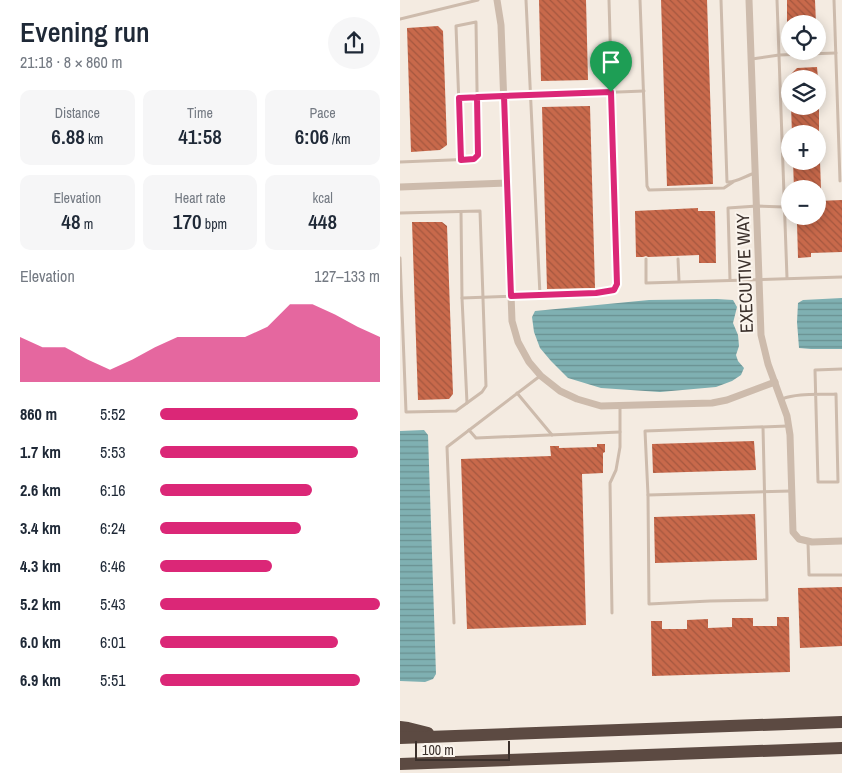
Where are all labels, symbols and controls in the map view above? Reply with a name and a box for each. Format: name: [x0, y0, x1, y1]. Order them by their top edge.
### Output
text: Evening run: [20, 13, 150, 51]
map controls: [781, 15, 826, 225]
button: locate: [781, 15, 826, 60]
button: share: [328, 17, 380, 69]
pin: [590, 41, 632, 92]
icon: arrive: [597, 48, 625, 76]
text: 21:18 · 8 × 860 m: [20, 51, 123, 73]
button: layers: [781, 70, 826, 115]
text: Distance: [55, 104, 100, 122]
text: Time: [187, 104, 213, 122]
text: Pace: [310, 104, 336, 122]
text: 6.88: [51, 122, 85, 151]
text: 41:58: [178, 122, 222, 151]
text: 6:06: [295, 122, 329, 151]
button: +: [781, 125, 826, 170]
text: km: [85, 130, 103, 148]
text: /km: [329, 130, 351, 148]
button: −: [781, 180, 826, 225]
text: Elevation: [53, 189, 101, 207]
text: Heart rate: [174, 189, 226, 207]
text: kcal: [312, 189, 333, 207]
text: 48: [61, 207, 81, 236]
text: 170: [173, 207, 202, 236]
text: 448: [308, 207, 337, 236]
street label: EXECUTIVE WAY: [730, 213, 759, 333]
text: m: [81, 215, 93, 233]
text: bpm: [202, 215, 227, 233]
text: Elevation: [20, 265, 75, 287]
text: 127–133 m: [314, 265, 380, 287]
text: 860 m: [20, 403, 57, 425]
text: 5:52: [100, 403, 126, 425]
text: 1.7 km: [20, 441, 61, 463]
text: 5:53: [100, 441, 126, 463]
text: 2.6 km: [20, 479, 61, 501]
text: 6:16: [100, 479, 126, 501]
text: 3.4 km: [20, 517, 61, 539]
text: 6:24: [100, 517, 126, 539]
text: 4.3 km: [20, 555, 61, 577]
text: 6:46: [100, 555, 126, 577]
text: 5.2 km: [20, 593, 61, 615]
text: 5:43: [100, 593, 126, 615]
text: 6.0 km: [20, 631, 61, 653]
text: 6:01: [100, 631, 126, 653]
text: 6.9 km: [20, 669, 61, 691]
text: 5:51: [100, 669, 126, 691]
scale bar: [415, 738, 510, 761]
text: 100 m: [422, 741, 454, 759]

